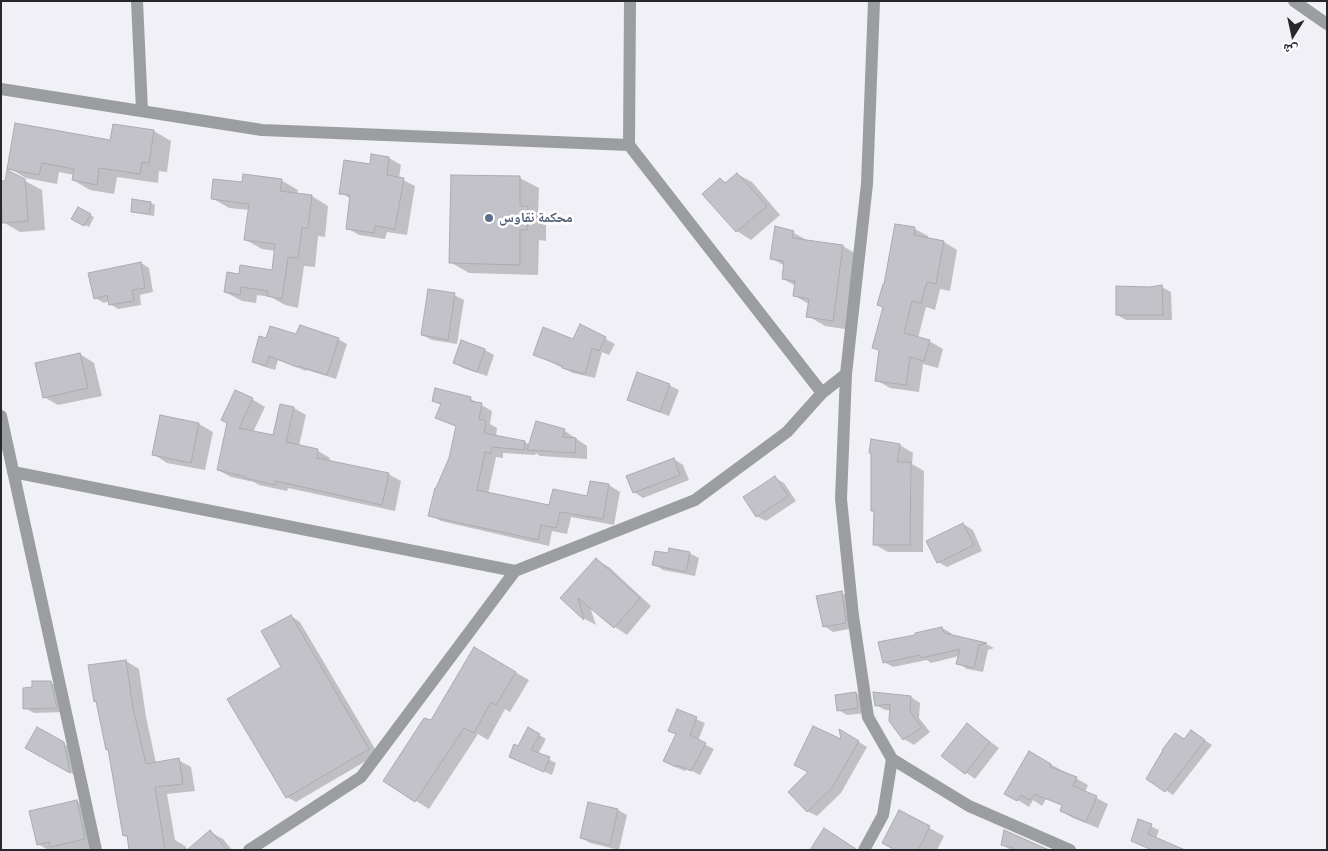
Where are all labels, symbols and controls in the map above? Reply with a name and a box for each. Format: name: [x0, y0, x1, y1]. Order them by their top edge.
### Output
north arrow: [1268, 10, 1318, 60]
text: ش: [1282, 41, 1299, 59]
place label: محكمة نقاوس: [499, 210, 573, 226]
marker: محكمة نقاوس: [483, 212, 495, 224]

